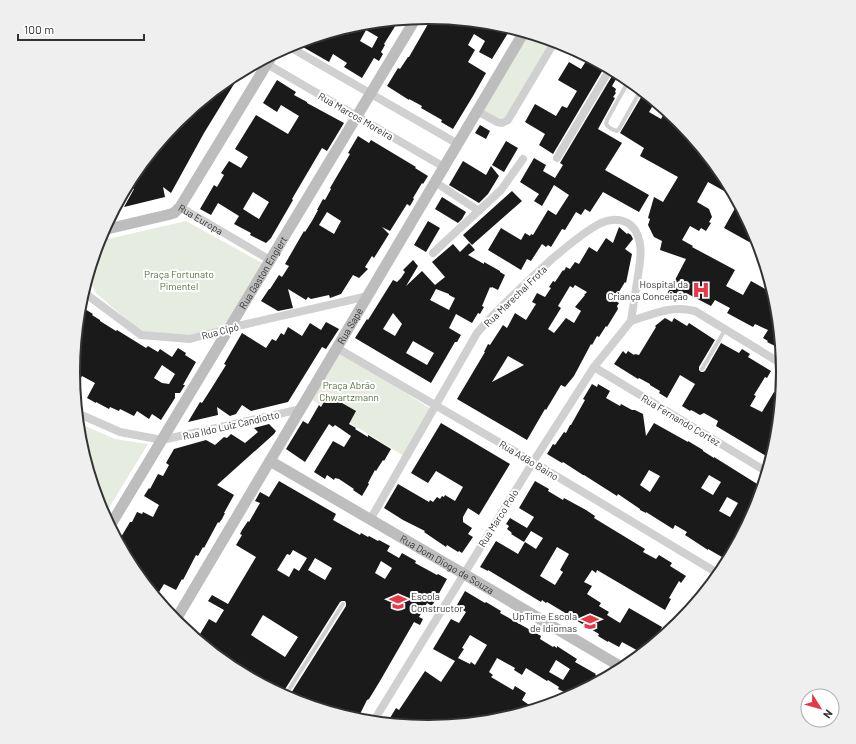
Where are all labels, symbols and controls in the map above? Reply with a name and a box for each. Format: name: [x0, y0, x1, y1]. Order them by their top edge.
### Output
scale bar: [18, 16, 144, 42]
text: 100 m: [24, 22, 54, 36]
street label: Rua Marcos Moreira: [316, 90, 396, 142]
street label: Rua Europa: [176, 201, 225, 237]
street label: Rua Gaston Englert: [236, 234, 289, 311]
street label: Rua Marechal Frota: [481, 263, 549, 329]
park label: Praça Fortunato Pimentel: [144, 268, 214, 292]
place label: Hospital da Criança Conceição: [607, 278, 688, 302]
hospital icon: Hospital da Criança Conceição: [691, 280, 711, 300]
street label: Rua Sapé: [334, 305, 365, 346]
street label: Rua Cipó: [200, 320, 240, 342]
park label: Praça Abrão Chwartzmann: [319, 379, 379, 403]
street label: Rua Fernando Cortez: [639, 392, 723, 449]
street label: Rua Ildo Luiz Candiotto: [181, 408, 281, 442]
street label: Rua Adão Baino: [497, 438, 561, 482]
street label: Rua Marco Polo: [475, 487, 521, 549]
street label: Rua Dom Diogo de Souza: [398, 532, 496, 596]
place label: Escola Constructor: [411, 590, 463, 614]
school or university icon: Escola Constructor: [388, 592, 408, 612]
place label: UpTime Escola de Idiomas: [512, 610, 577, 634]
school or university icon: UpTime Escola de Idiomas: [580, 612, 600, 632]
north arrow: [800, 688, 840, 728]
text: N: [821, 707, 836, 721]

